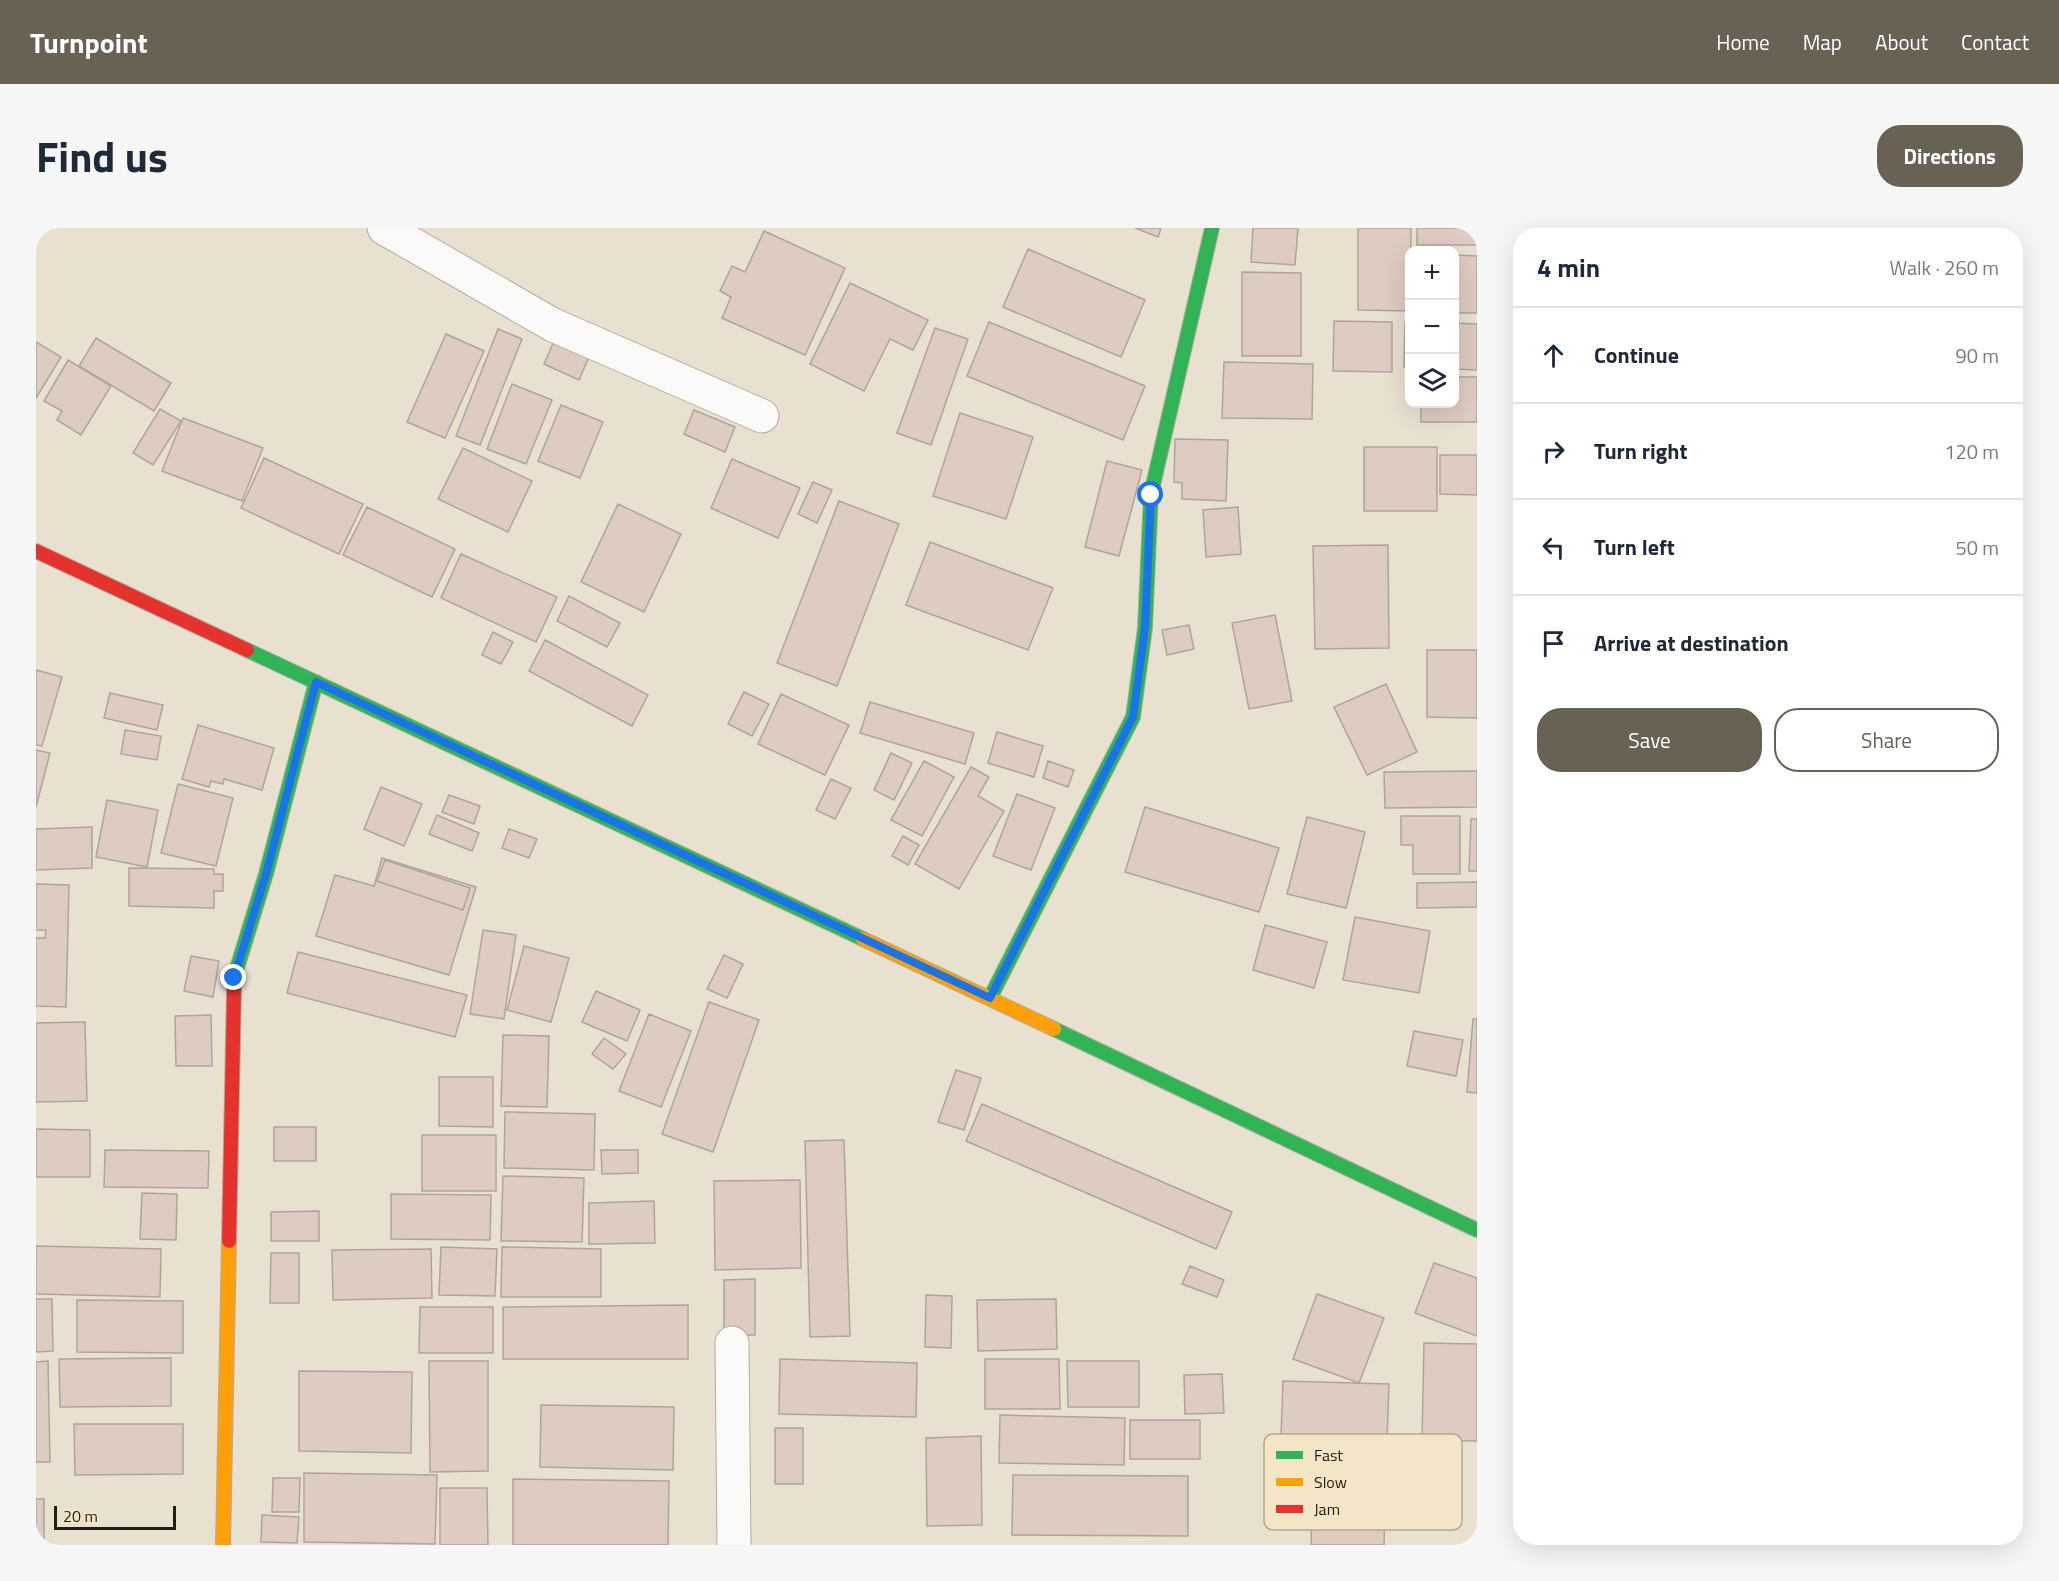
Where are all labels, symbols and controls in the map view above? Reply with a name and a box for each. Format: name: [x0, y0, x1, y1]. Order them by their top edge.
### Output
text: Turnpoint: [30, 21, 148, 64]
text: Home: [1716, 26, 1770, 58]
text: Map: [1803, 26, 1842, 58]
text: About: [1875, 26, 1928, 58]
text: Contact: [1961, 26, 2029, 58]
text: Find us: [36, 124, 168, 188]
button: Directions: [1877, 125, 2023, 187]
map controls: [1405, 246, 1459, 408]
button: +: [1405, 246, 1459, 300]
text: 4 min: [1537, 248, 1600, 287]
text: Walk · 260 m: [1890, 252, 1999, 283]
button: −: [1405, 300, 1459, 354]
text: Continue: [1594, 338, 1679, 372]
icon: ahead: [1537, 339, 1570, 372]
text: 90 m: [1955, 340, 1999, 371]
button: layers: [1405, 354, 1459, 408]
text: Turn right: [1594, 434, 1688, 468]
icon: right: [1537, 435, 1570, 468]
text: 120 m: [1944, 436, 1999, 467]
route start: [1137, 481, 1163, 507]
text: Turn left: [1594, 530, 1675, 564]
icon: left: [1537, 531, 1570, 564]
text: 50 m: [1955, 532, 1999, 563]
text: Arrive at destination: [1594, 626, 1789, 660]
icon: arrive: [1537, 627, 1570, 660]
button: Save: [1537, 708, 1762, 772]
button: Share: [1774, 708, 1999, 772]
route end: [220, 964, 246, 990]
legend: [1264, 1434, 1462, 1530]
text: Fast: [1314, 1443, 1343, 1467]
text: Slow: [1314, 1470, 1347, 1494]
text: Jam: [1314, 1497, 1340, 1521]
scale bar: [54, 1503, 176, 1530]
text: 20 m: [63, 1504, 98, 1528]

